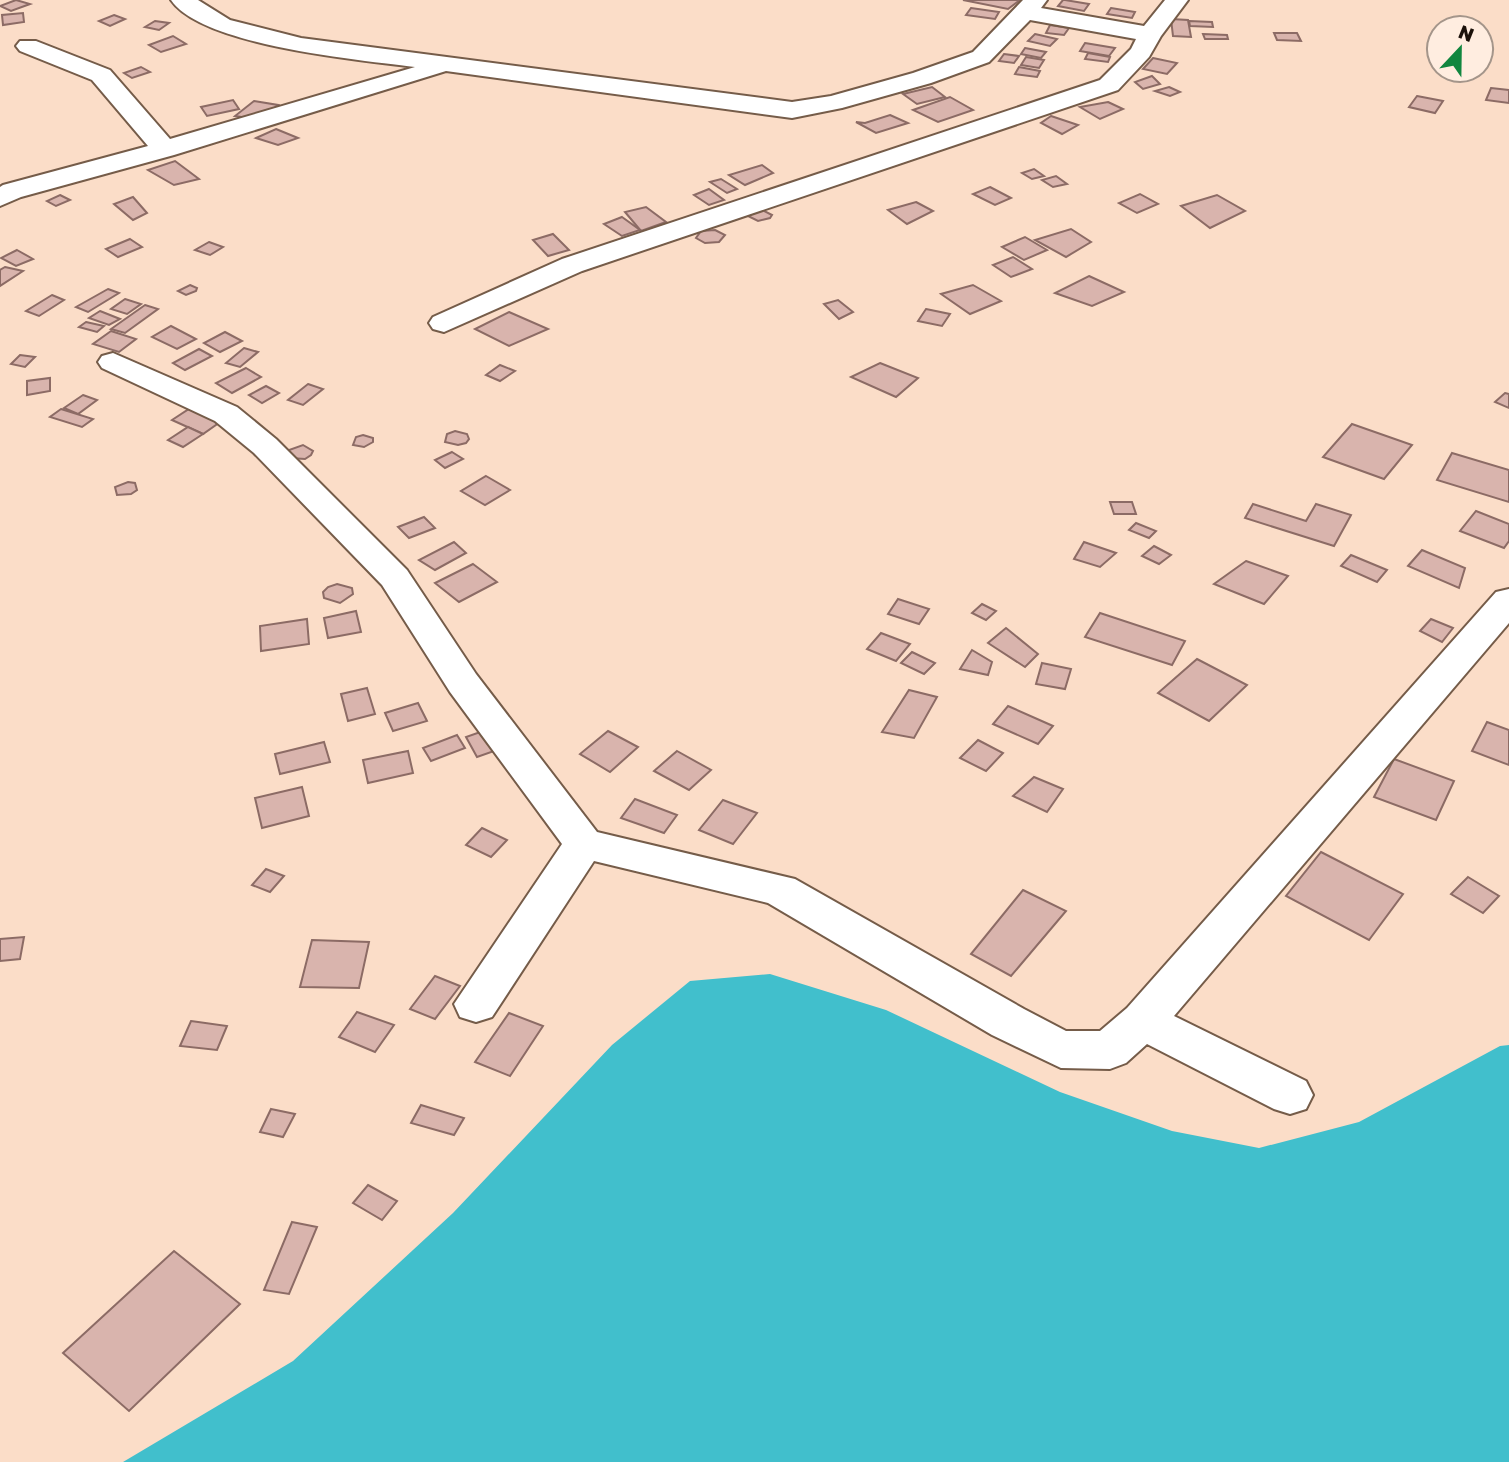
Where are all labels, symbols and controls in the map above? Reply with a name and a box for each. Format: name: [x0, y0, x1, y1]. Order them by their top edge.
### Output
north arrow: [1425, 14, 1495, 84]
text: N: [1456, 19, 1478, 46]

